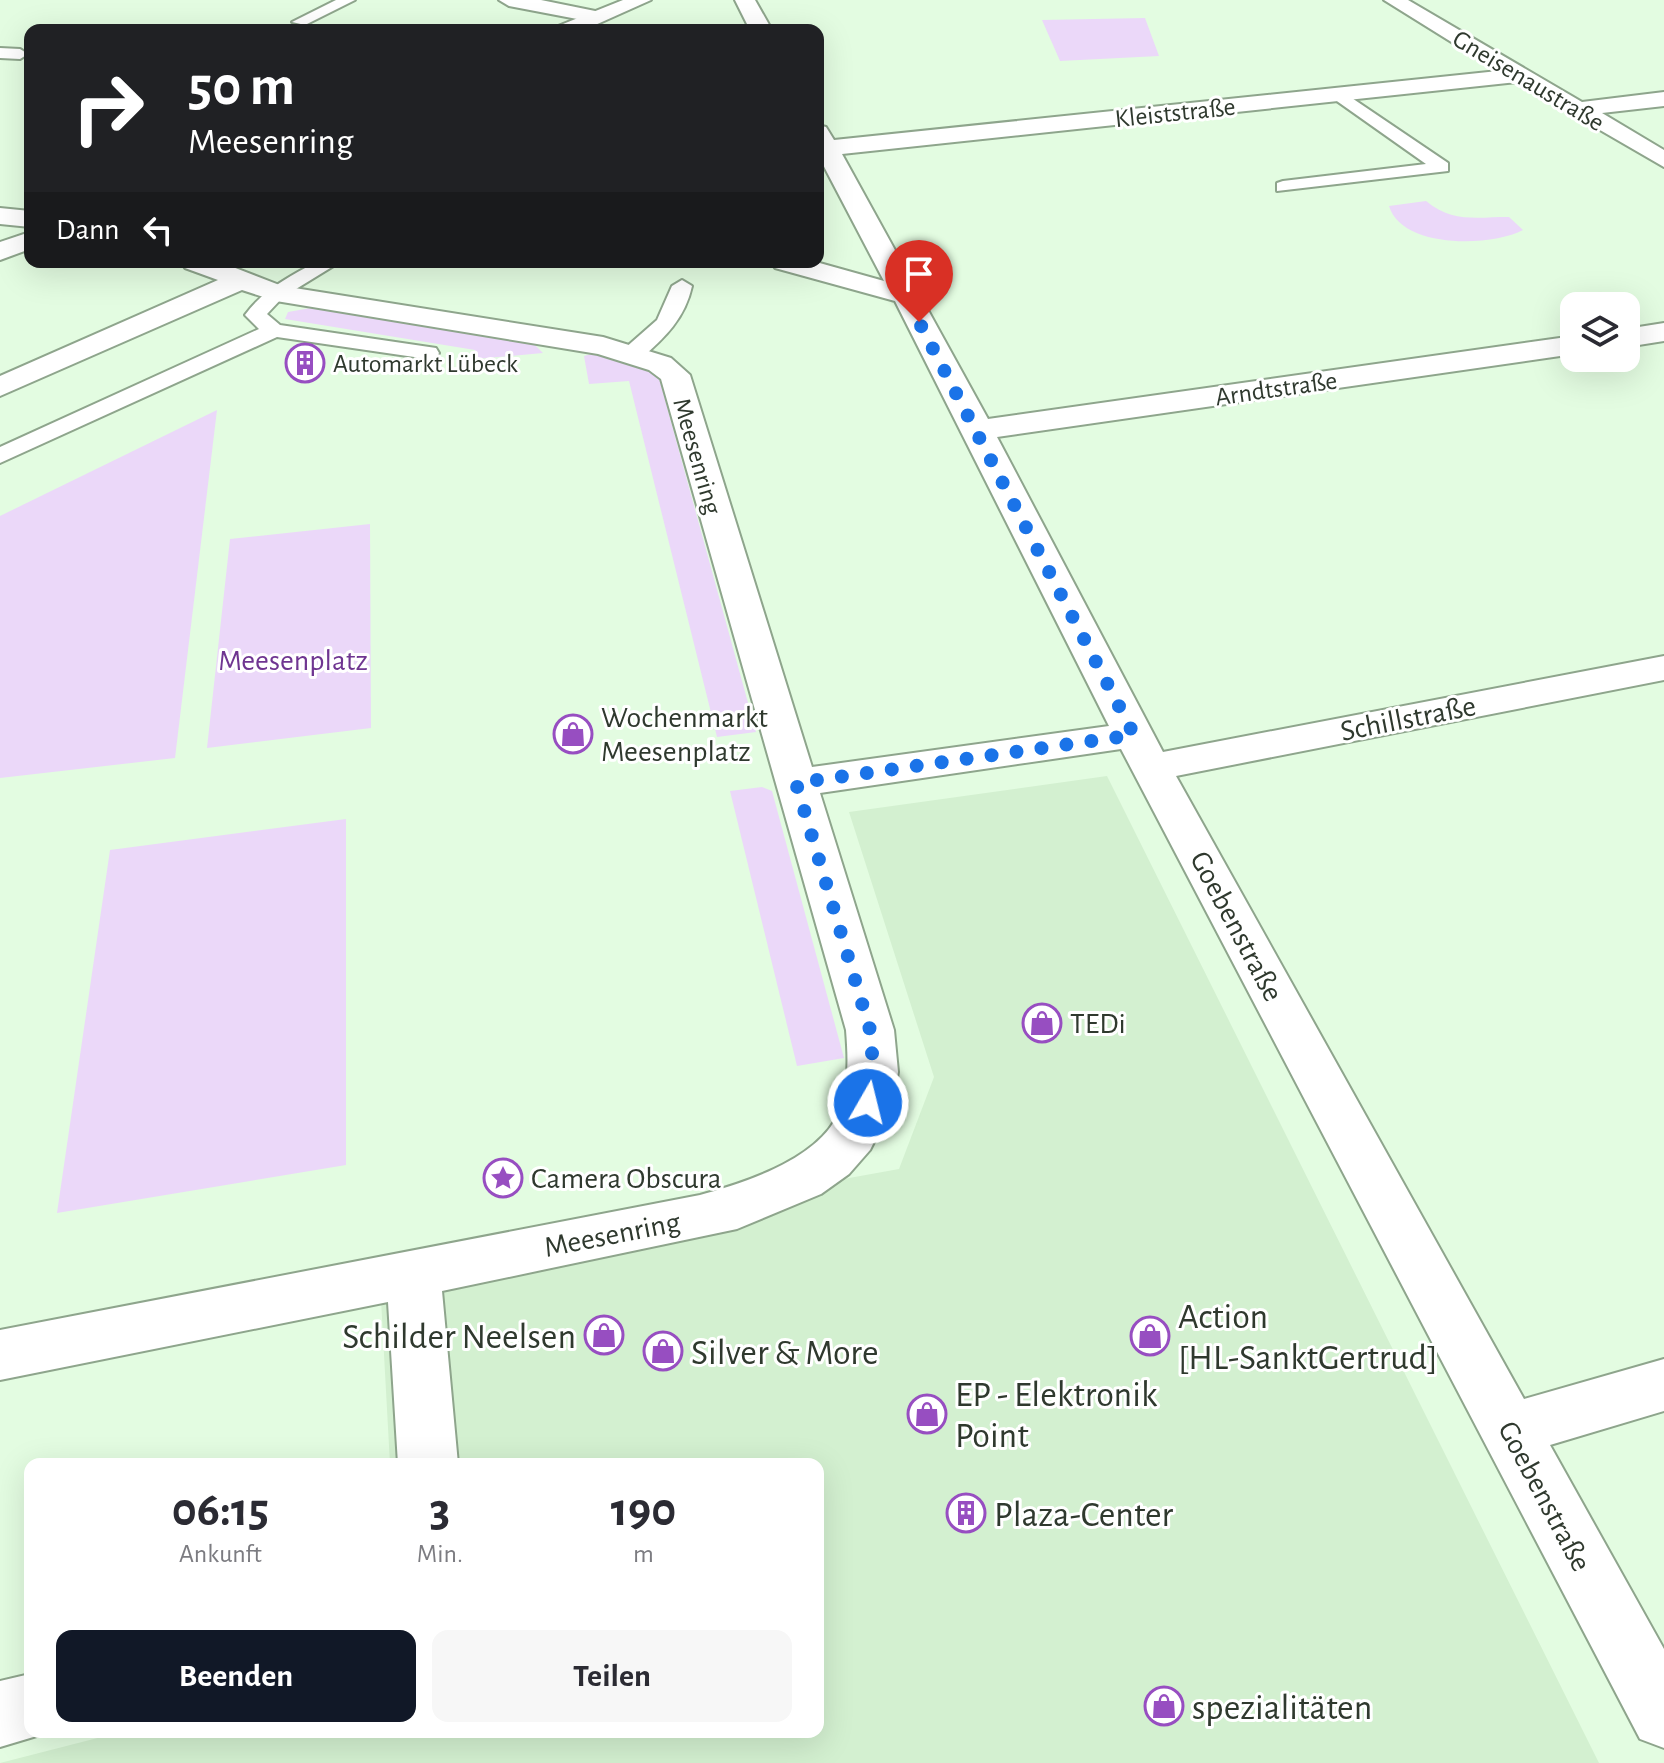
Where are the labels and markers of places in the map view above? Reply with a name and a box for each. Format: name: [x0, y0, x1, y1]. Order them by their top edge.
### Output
pin: [885, 240, 953, 322]
building icon: Automarkt Lübeck: [284, 342, 326, 384]
place label: Automarkt Lübeck: [333, 351, 518, 377]
place label: Wochenmarkt Meesenplatz: [601, 703, 768, 767]
shop icon: Wochenmarkt Meesenplatz: [552, 713, 594, 755]
shop icon: TEDi: [1021, 1002, 1063, 1044]
place label: TEDi: [1070, 1009, 1126, 1039]
place icon: Camera Obscura: [482, 1157, 524, 1199]
place label: Camera Obscura: [531, 1164, 722, 1194]
place label: Action [HL-SanktGertrud]: [1178, 1299, 1438, 1376]
shop icon: Schilder Neelsen: [583, 1314, 625, 1356]
shop icon: Action [HL-SanktGertrud]: [1129, 1315, 1171, 1357]
place label: Schilder Neelsen: [342, 1319, 576, 1355]
shop icon: Silver & More: [642, 1330, 684, 1372]
place label: Silver & More: [691, 1335, 879, 1371]
place label: EP - Elektronik Point: [955, 1377, 1158, 1454]
shop icon: EP - Elektronik Point: [906, 1393, 948, 1435]
building icon: Plaza-Center: [945, 1492, 987, 1534]
place label: Plaza-Center: [994, 1497, 1174, 1533]
shop icon: spezialitäten: [1143, 1685, 1185, 1727]
place label: spezialitäten: [1192, 1690, 1372, 1726]

